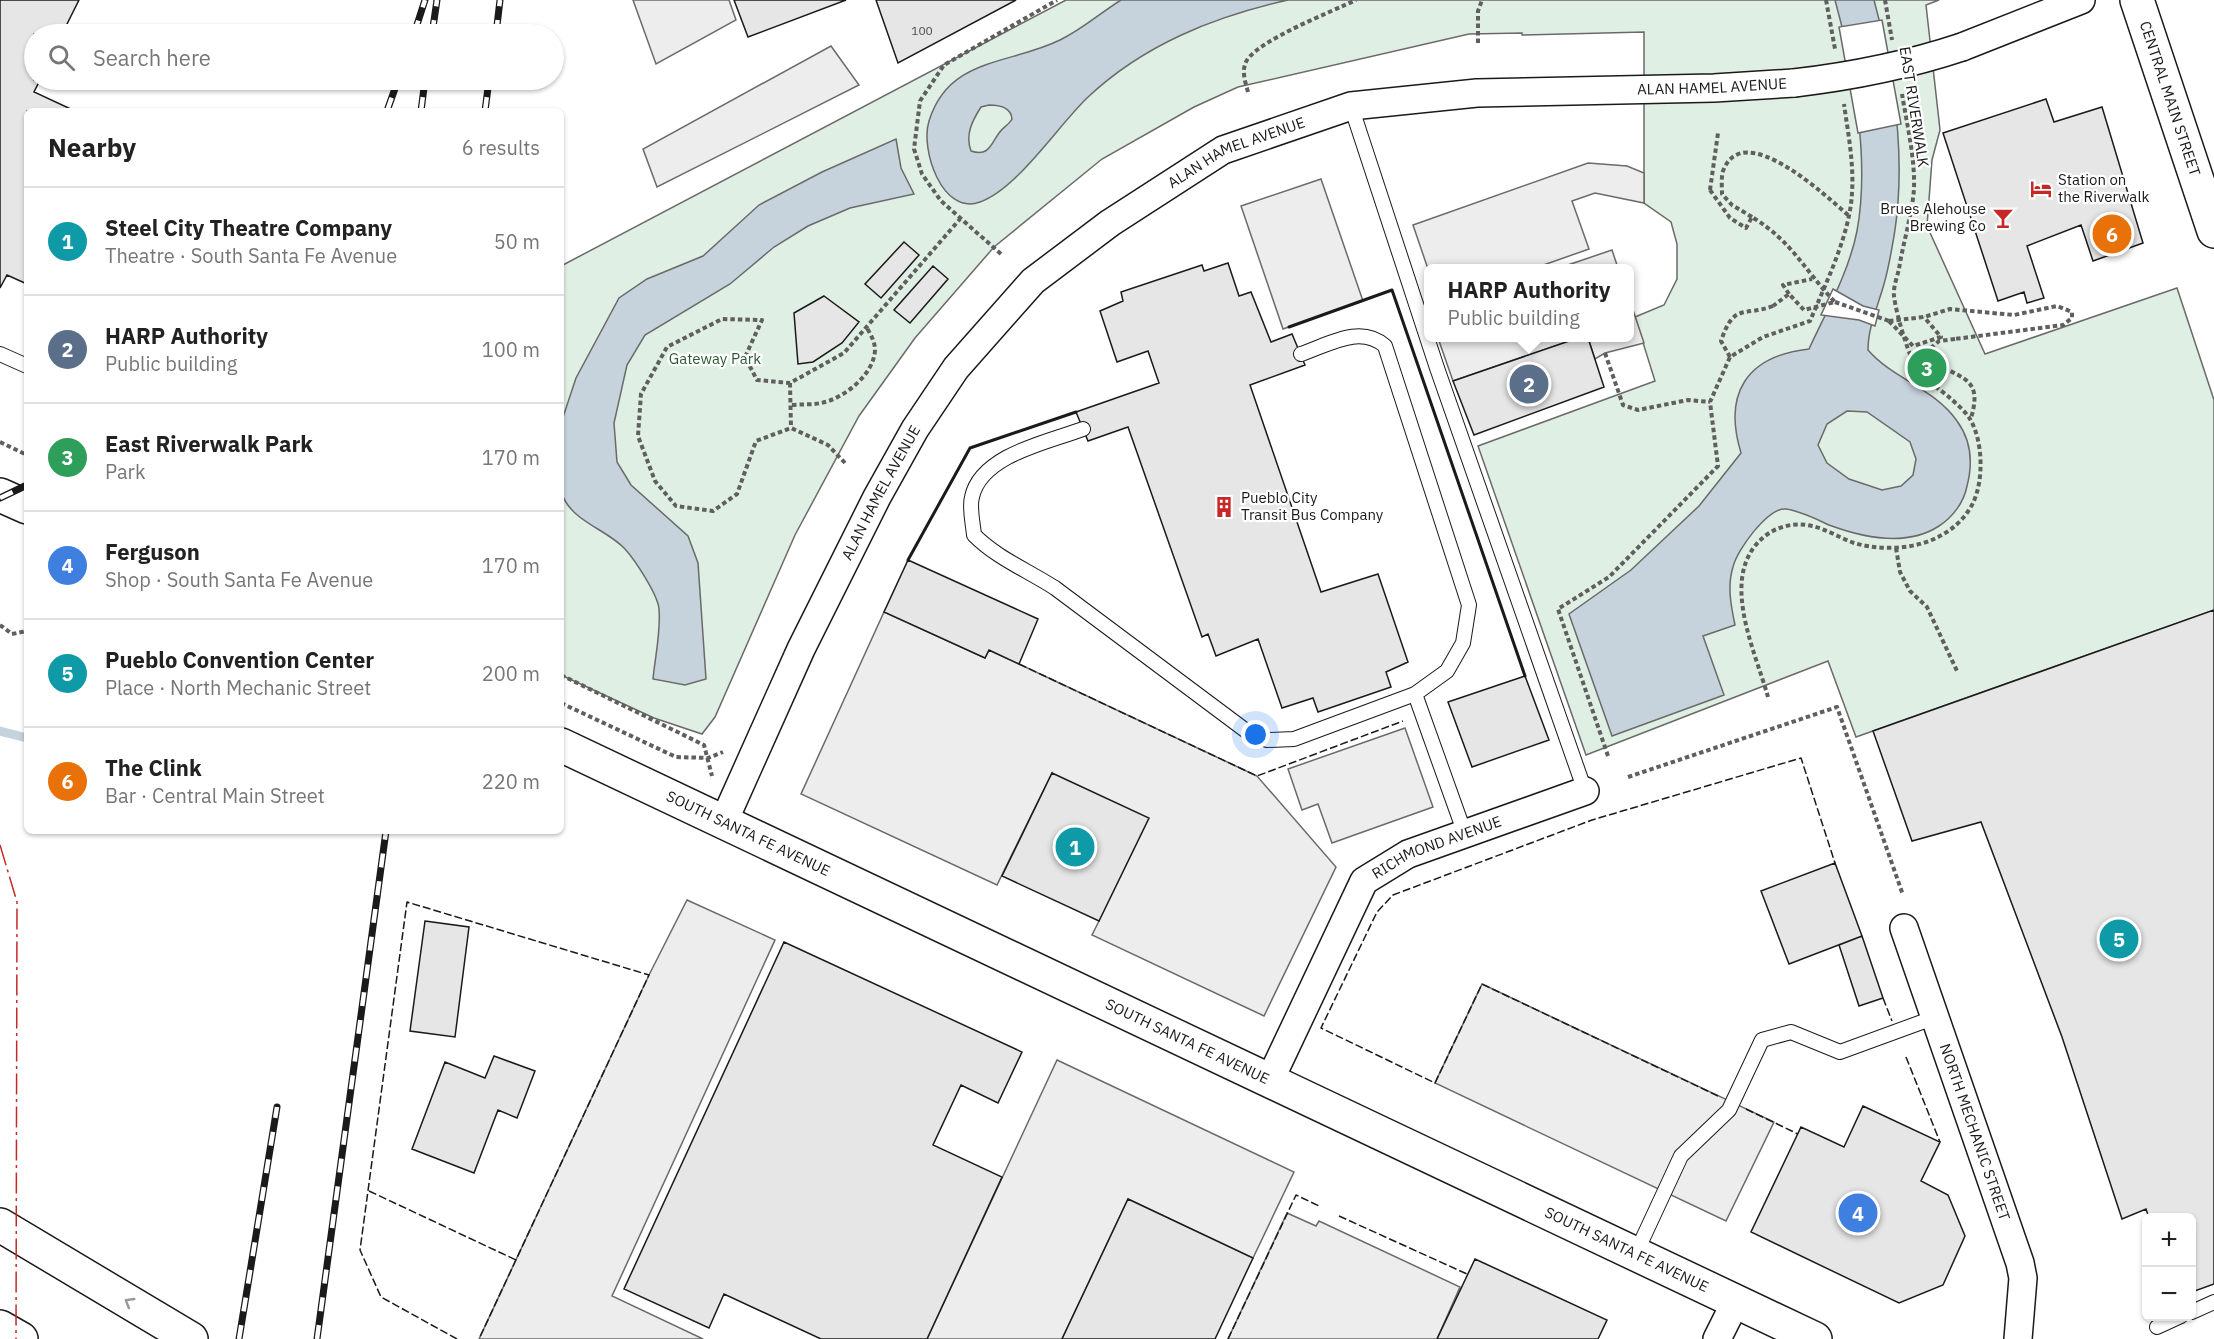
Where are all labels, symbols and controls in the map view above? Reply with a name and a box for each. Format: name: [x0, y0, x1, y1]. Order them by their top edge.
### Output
street label: CENTRAL MAIN STREET: [2136, 18, 2205, 179]
house number: 100: [911, 23, 933, 38]
search box: [24, 24, 564, 90]
icon: search: [45, 41, 78, 74]
text: Search here: [93, 43, 211, 72]
street label: EAST RIVERWALK: [1896, 45, 1933, 169]
street label: ALAN HAMEL AVENUE: [1637, 73, 1787, 99]
street label: ALAN HAMEL AVENUE: [1164, 113, 1307, 192]
text: Nearby: [48, 130, 136, 164]
text: 6 results: [462, 134, 540, 161]
place label: Station on the Riverwalk: [2058, 170, 2149, 206]
hotel icon: Station on the Riverwalk: [2029, 177, 2053, 201]
place label: Brues Alehouse Brewing Co: [1880, 199, 1986, 235]
bar icon: Brues Alehouse Brewing Co: [1991, 206, 2015, 230]
pin: 6: [2092, 212, 2132, 256]
text: Steel City Theatre Company: [105, 213, 392, 242]
text: 1: [62, 228, 74, 255]
text: 50 m: [494, 228, 540, 255]
text: Theatre · South Santa Fe Avenue: [105, 242, 397, 269]
popup: [1424, 264, 1634, 342]
text: HARP Authority: [1448, 275, 1610, 304]
text: Public building: [1448, 304, 1580, 331]
text: HARP Authority: [105, 321, 268, 350]
text: 2: [62, 336, 74, 363]
text: 100 m: [482, 336, 540, 363]
pin: 3: [1908, 346, 1946, 391]
park label: Gateway Park: [669, 349, 761, 368]
text: Public building: [105, 350, 237, 377]
pin: 2: [1510, 362, 1549, 406]
street label: ALAN HAMEL AVENUE: [837, 422, 924, 563]
text: East Riverwalk Park: [105, 429, 313, 458]
text: 3: [62, 444, 74, 471]
text: 170 m: [482, 444, 540, 471]
text: Park: [105, 458, 145, 485]
place label: Pueblo City Transit Bus Company: [1241, 488, 1384, 524]
building icon: Pueblo City Transit Bus Company: [1212, 495, 1236, 519]
text: Ferguson: [105, 537, 200, 566]
text: 4: [62, 552, 74, 579]
text: 170 m: [482, 552, 540, 579]
text: Shop · South Santa Fe Avenue: [105, 566, 373, 593]
text: Pueblo Convention Center: [105, 645, 374, 674]
text: 5: [62, 660, 74, 687]
text: 200 m: [482, 660, 540, 687]
text: Place · North Mechanic Street: [105, 674, 371, 701]
your location: [1241, 720, 1270, 749]
text: The Clink: [105, 753, 202, 782]
text: 6: [62, 768, 74, 795]
text: 220 m: [482, 768, 540, 795]
text: Bar · Central Main Street: [105, 782, 325, 809]
street label: SOUTH SANTA FE AVENUE: [663, 786, 833, 880]
street label: RICHMOND AVENUE: [1368, 812, 1504, 883]
pin: 1: [1056, 824, 1094, 870]
pin: 5: [2100, 916, 2138, 962]
street label: SOUTH SANTA FE AVENUE: [1102, 994, 1273, 1088]
street label: NORTH MECHANIC STREET: [1936, 1041, 2015, 1223]
pin: 4: [1838, 1190, 1878, 1236]
street label: SOUTH SANTA FE AVENUE: [1542, 1202, 1712, 1296]
map controls: [2142, 1213, 2196, 1321]
button: +: [2142, 1213, 2196, 1267]
button: −: [2142, 1267, 2196, 1321]
one-way arrow: [125, 1298, 135, 1309]

